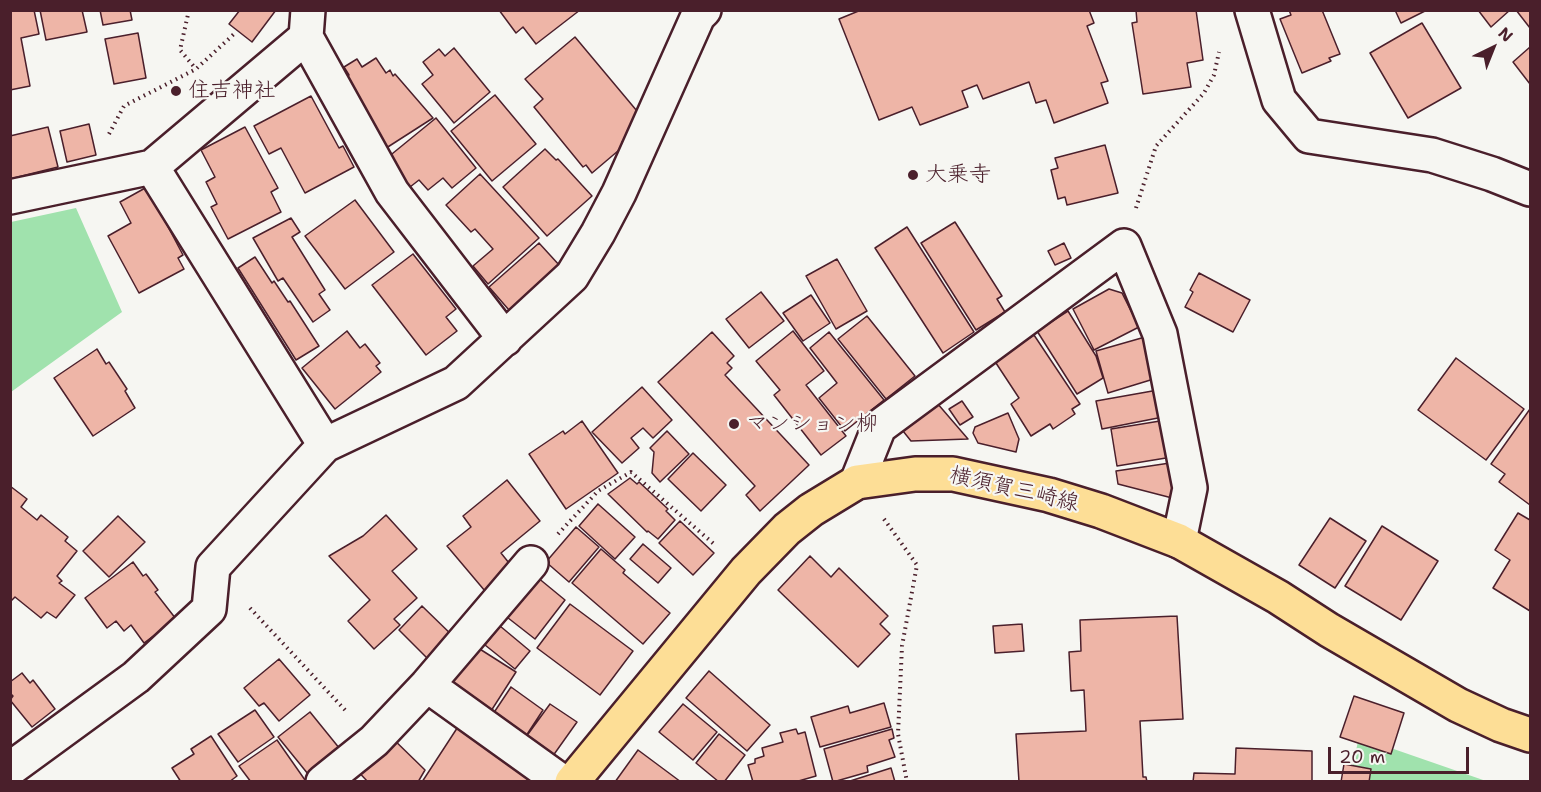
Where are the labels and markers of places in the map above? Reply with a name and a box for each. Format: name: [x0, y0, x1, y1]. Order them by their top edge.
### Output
place label: 住吉神社: [188, 78, 276, 104]
marker: 住吉神社: [169, 84, 183, 98]
place label: 大乗寺: [925, 162, 991, 188]
marker: 大乗寺: [906, 168, 920, 182]
place label: マンション柳: [746, 411, 878, 437]
marker: マンション柳: [727, 417, 741, 431]

